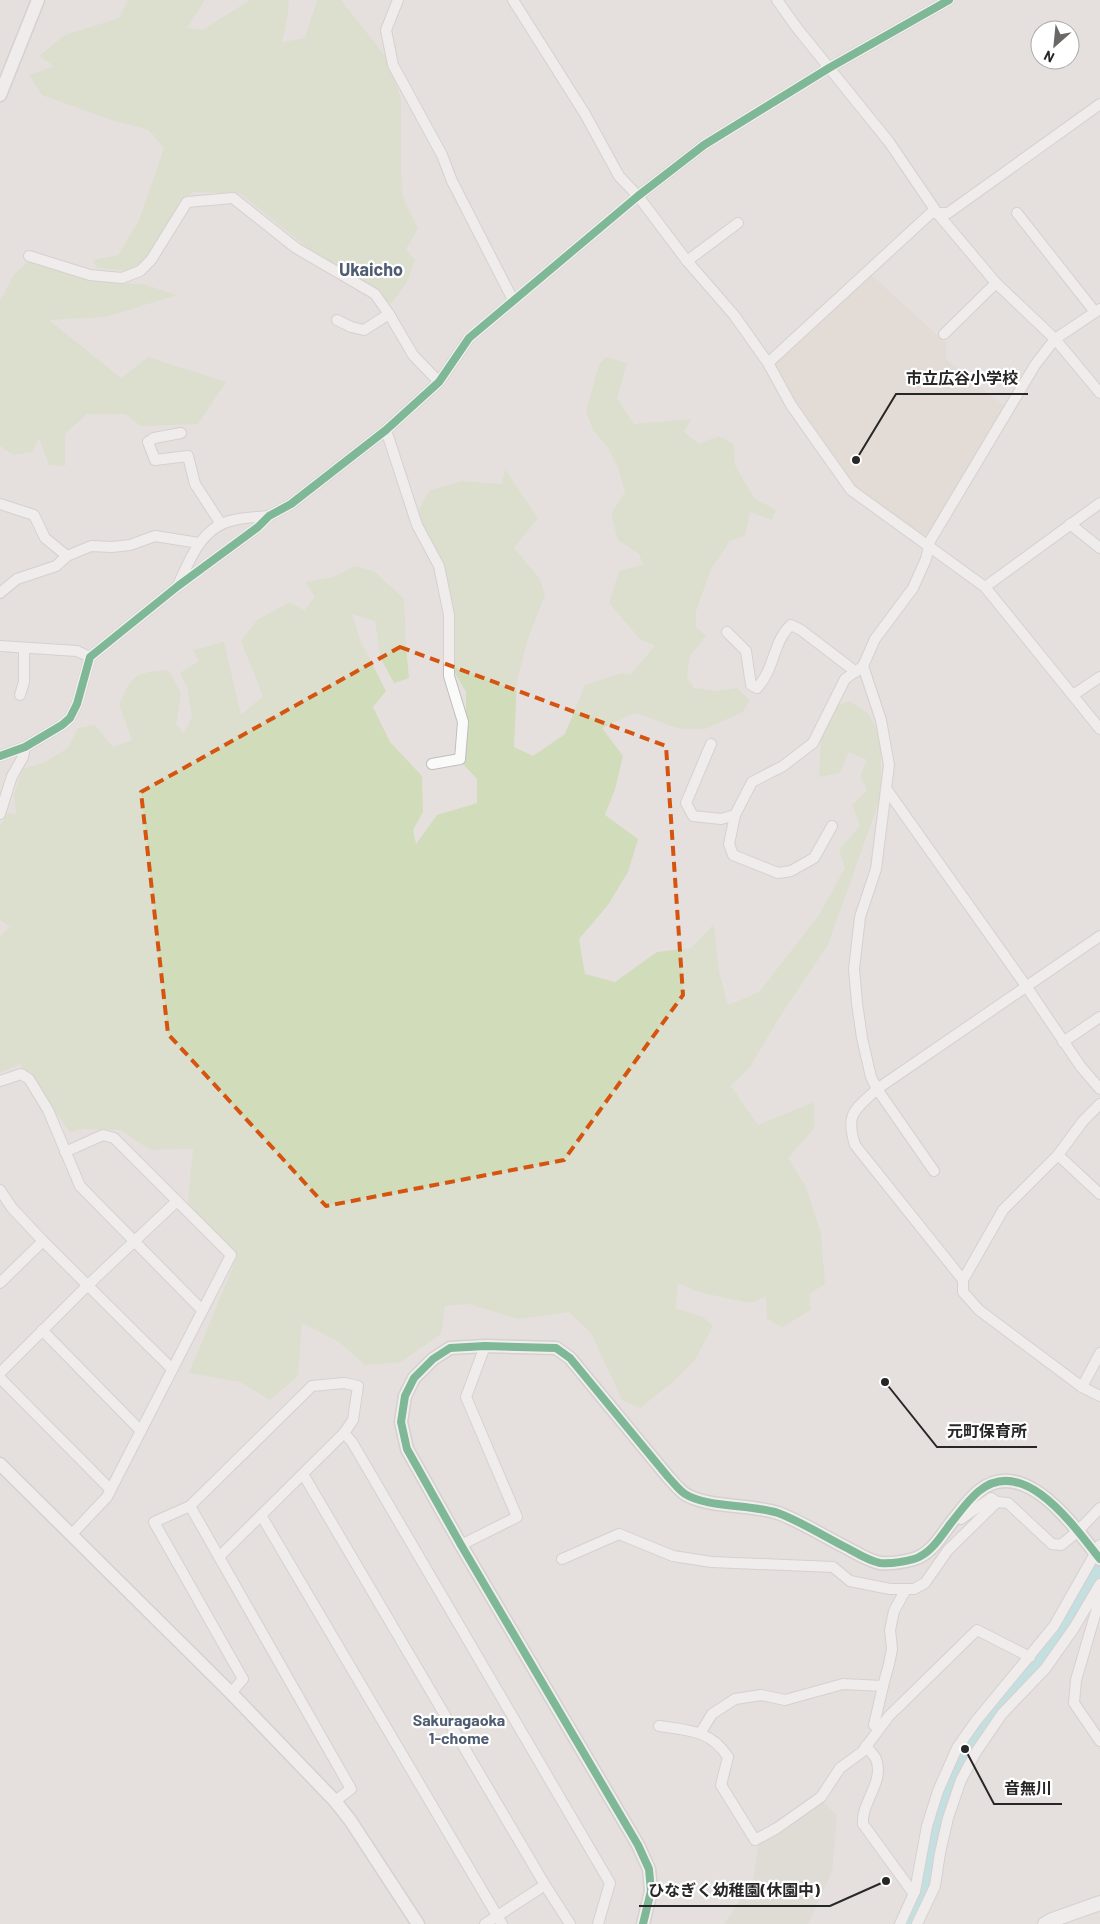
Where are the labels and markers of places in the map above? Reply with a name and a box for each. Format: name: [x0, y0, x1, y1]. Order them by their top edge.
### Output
callout: 市立広谷小学校: [896, 363, 1028, 394]
callout: 元町保育所: [937, 1416, 1037, 1447]
callout: 音無川: [994, 1773, 1062, 1804]
callout: ひなぎく幼稚園(休園中): [639, 1875, 830, 1906]

